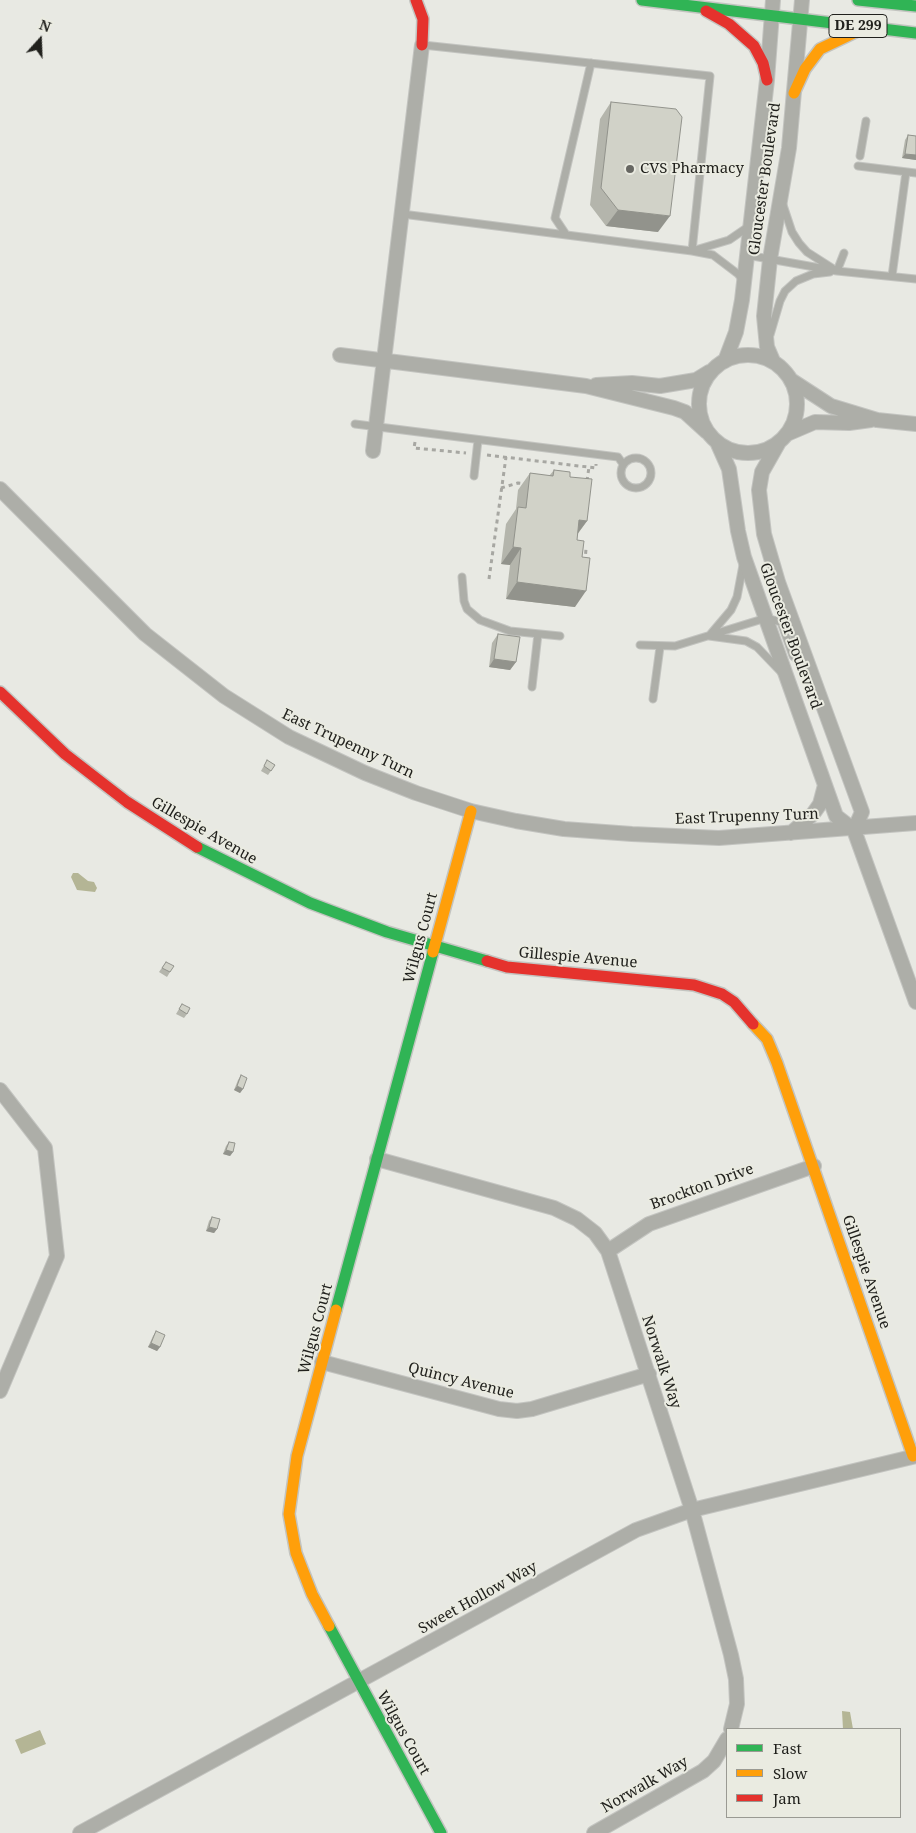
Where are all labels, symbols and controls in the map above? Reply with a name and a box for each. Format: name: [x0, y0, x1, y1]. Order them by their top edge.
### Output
north arrow: [15, 15, 65, 65]
text: N: [37, 15, 54, 36]
road number: DE 299: [829, 15, 887, 38]
street label: Gloucester Boulevard: [745, 101, 785, 257]
place label: CVS Pharmacy: [640, 160, 744, 178]
marker: CVS Pharmacy: [624, 163, 636, 175]
street label: Gloucester Boulevard: [755, 561, 825, 711]
street label: East Trupenny Turn: [279, 705, 417, 783]
street label: Gillespie Avenue: [148, 793, 260, 869]
street label: East Trupenny Turn: [675, 805, 819, 829]
street label: Wilgus Court: [400, 891, 442, 985]
street label: Gillespie Avenue: [518, 944, 638, 972]
street label: Brockton Drive: [648, 1160, 756, 1214]
street label: Gillespie Avenue: [838, 1213, 894, 1331]
street label: Wilgus Court: [295, 1282, 337, 1376]
street label: Norwalk Way: [637, 1313, 685, 1411]
street label: Quincy Avenue: [406, 1359, 516, 1403]
street label: Sweet Hollow Way: [416, 1558, 540, 1638]
street label: Wilgus Court: [373, 1688, 433, 1778]
legend: [726, 1728, 901, 1818]
text: Fast: [773, 1738, 802, 1758]
street label: Norwalk Way: [598, 1753, 692, 1817]
text: Slow: [773, 1763, 807, 1783]
text: Jam: [773, 1788, 801, 1808]

